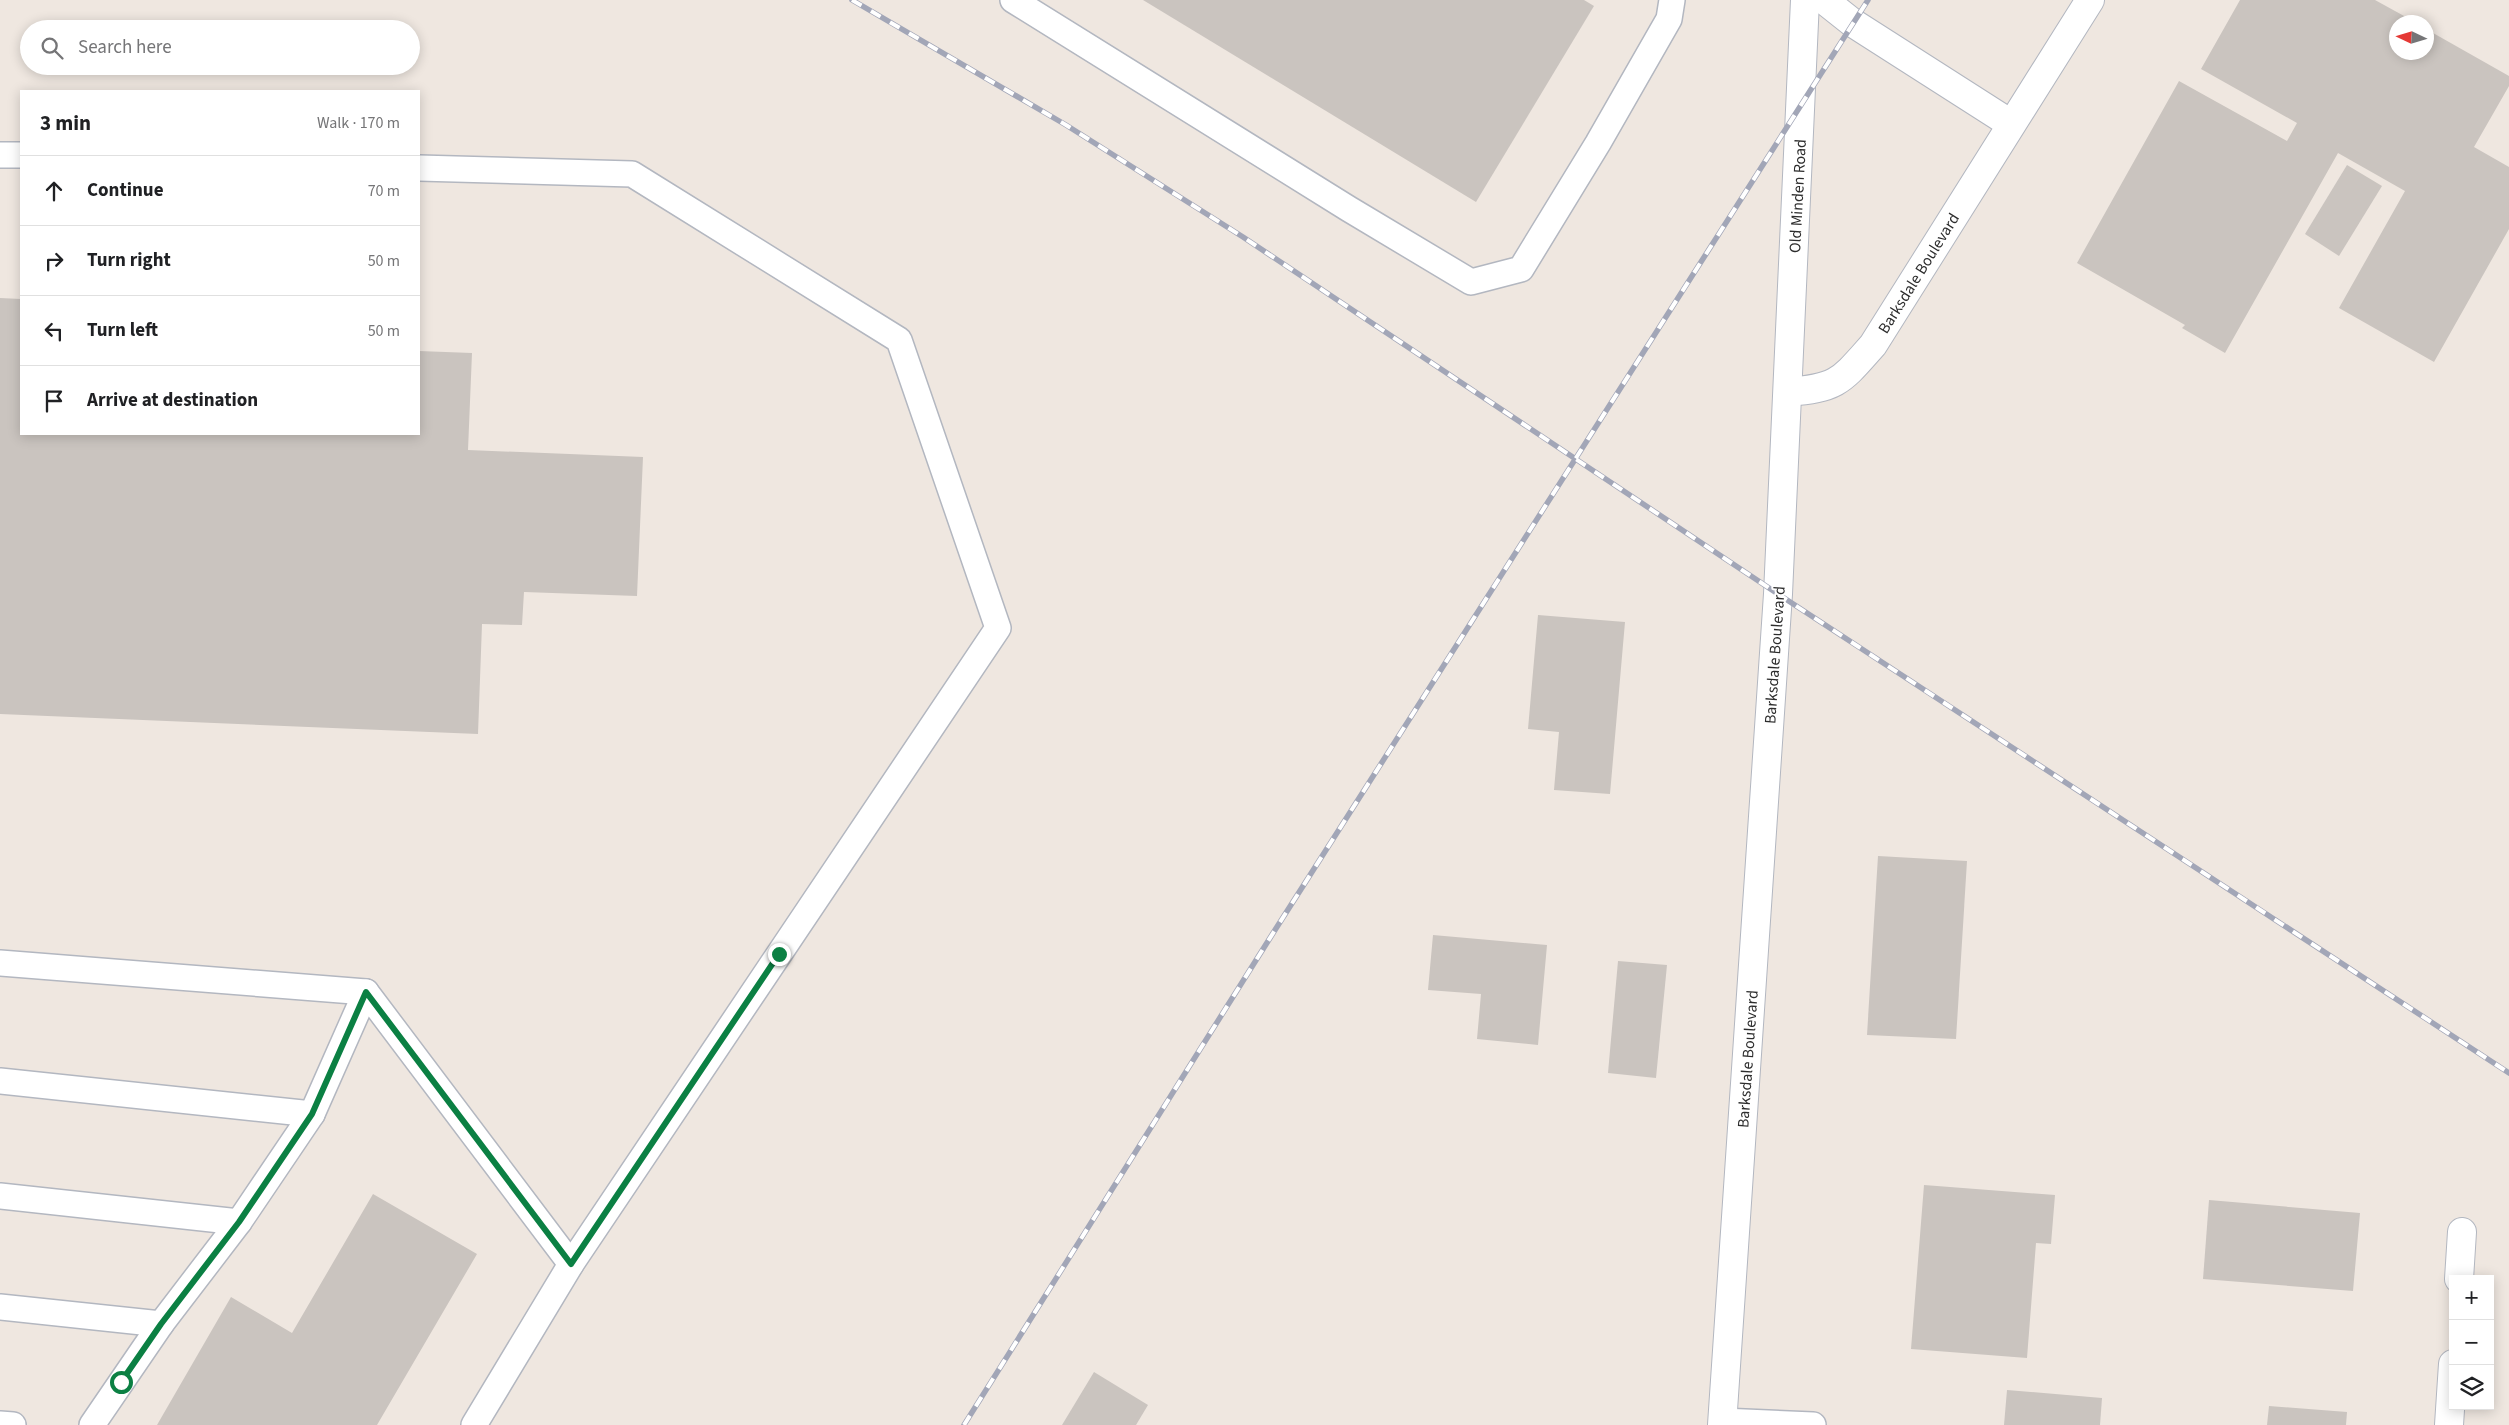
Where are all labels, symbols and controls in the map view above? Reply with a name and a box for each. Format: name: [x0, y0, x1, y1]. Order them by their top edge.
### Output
north arrow: [2389, 15, 2434, 60]
search box: [20, 20, 420, 75]
icon: search: [38, 34, 66, 62]
text: Search here: [78, 34, 172, 61]
text: 3 min: [40, 108, 91, 138]
text: Walk · 170 m: [317, 112, 400, 134]
street label: Old Minden Road: [1784, 138, 1812, 254]
icon: ahead: [40, 177, 68, 205]
text: Continue: [87, 177, 164, 204]
text: 70 m: [368, 180, 400, 202]
street label: Barksdale Boulevard: [1873, 209, 1965, 338]
icon: right: [40, 247, 68, 275]
text: Turn right: [87, 247, 171, 274]
text: 50 m: [368, 250, 400, 272]
icon: left: [40, 317, 68, 345]
text: Turn left: [87, 317, 158, 344]
text: 50 m: [368, 320, 400, 342]
icon: arrive: [40, 387, 68, 415]
text: Arrive at destination: [87, 387, 258, 414]
street label: Barksdale Boulevard: [1759, 585, 1791, 725]
route end: [768, 943, 791, 966]
street label: Barksdale Boulevard: [1732, 989, 1764, 1129]
map controls: [2449, 1275, 2494, 1410]
button: +: [2449, 1275, 2494, 1320]
button: −: [2449, 1320, 2494, 1365]
button: layers: [2449, 1365, 2494, 1410]
route start: [110, 1371, 133, 1394]

